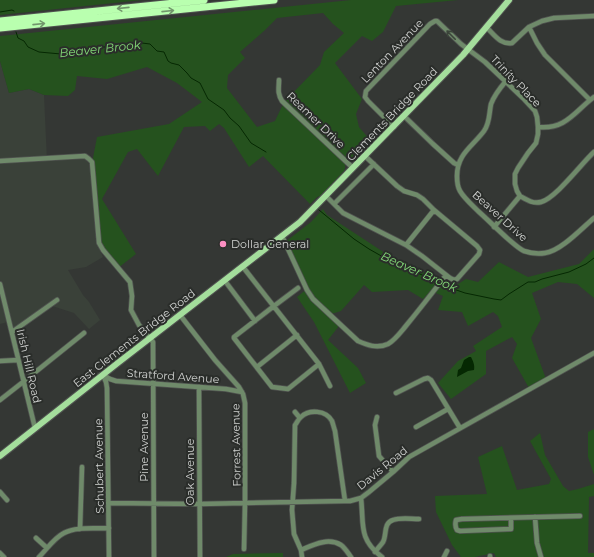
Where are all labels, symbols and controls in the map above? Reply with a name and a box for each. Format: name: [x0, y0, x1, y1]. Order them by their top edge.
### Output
one-way arrow: [117, 4, 130, 12]
one-way arrow: [161, 7, 174, 15]
street label: Lenton Avenue: [358, 16, 426, 86]
one-way arrow: [32, 20, 45, 28]
one-way arrow: [446, 30, 456, 40]
water label: Beaver Brook: [58, 37, 142, 60]
street label: Trinity Place: [488, 52, 544, 110]
street label: Clements Bridge Road: [344, 64, 440, 164]
street label: Reamer Drive: [284, 89, 348, 151]
street label: Beaver Drive: [469, 187, 531, 245]
place label: Dollar General: [231, 237, 309, 251]
marker: Dollar General: [218, 239, 228, 249]
water label: Beaver Brook: [379, 248, 460, 295]
street label: East Clements Bridge Road: [70, 286, 198, 390]
street label: Irish Hill Road: [14, 328, 44, 404]
street label: Stratford Avenue: [126, 366, 220, 386]
street label: Forrest Avenue: [228, 403, 244, 487]
street label: Pine Avenue: [137, 412, 151, 482]
street label: Schubert Avenue: [91, 418, 107, 514]
street label: Oak Avenue: [183, 438, 197, 505]
street label: Davis Road: [354, 443, 410, 493]

